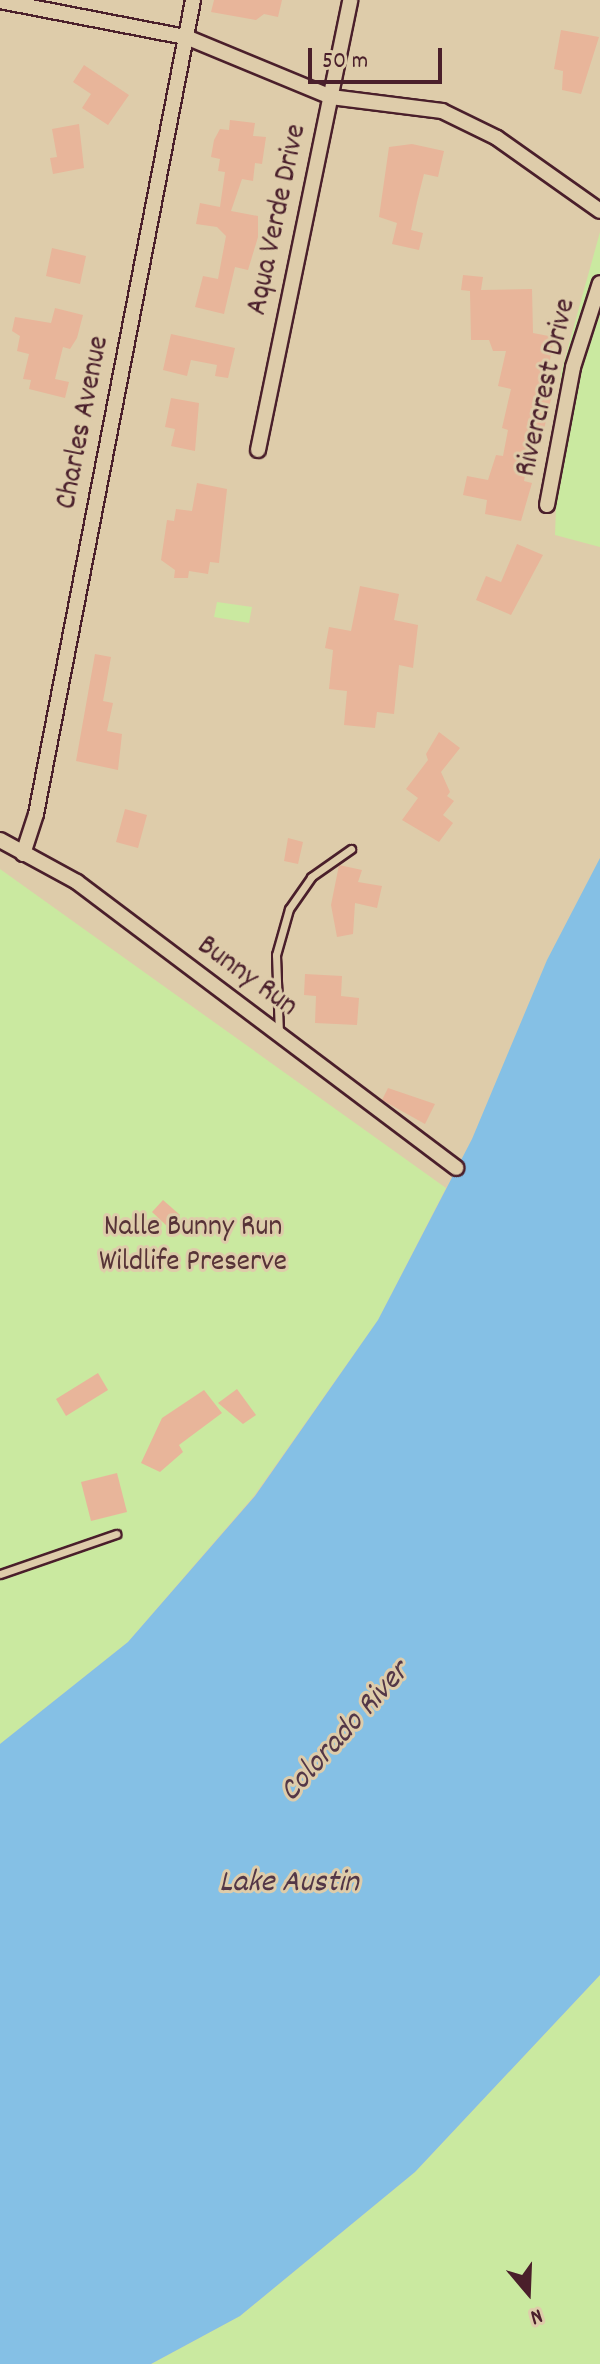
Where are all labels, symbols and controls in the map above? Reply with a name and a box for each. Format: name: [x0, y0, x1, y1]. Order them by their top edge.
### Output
scale bar: [312, 32, 446, 82]
text: 50 m: [322, 45, 368, 79]
street label: Aqua Verde Drive: [241, 121, 317, 319]
street label: Rivercrest Drive: [510, 295, 586, 481]
street label: Charles Avenue: [51, 333, 119, 513]
street label: Bunny Run: [189, 930, 303, 1026]
park label: Nalle Bunny Run Wildlife Preserve: [99, 1211, 287, 1282]
water label: Colorado River: [273, 1655, 419, 1811]
water label: Lake Austin: [219, 1865, 359, 1903]
north arrow: [488, 2252, 568, 2332]
text: N: [526, 2299, 546, 2332]

